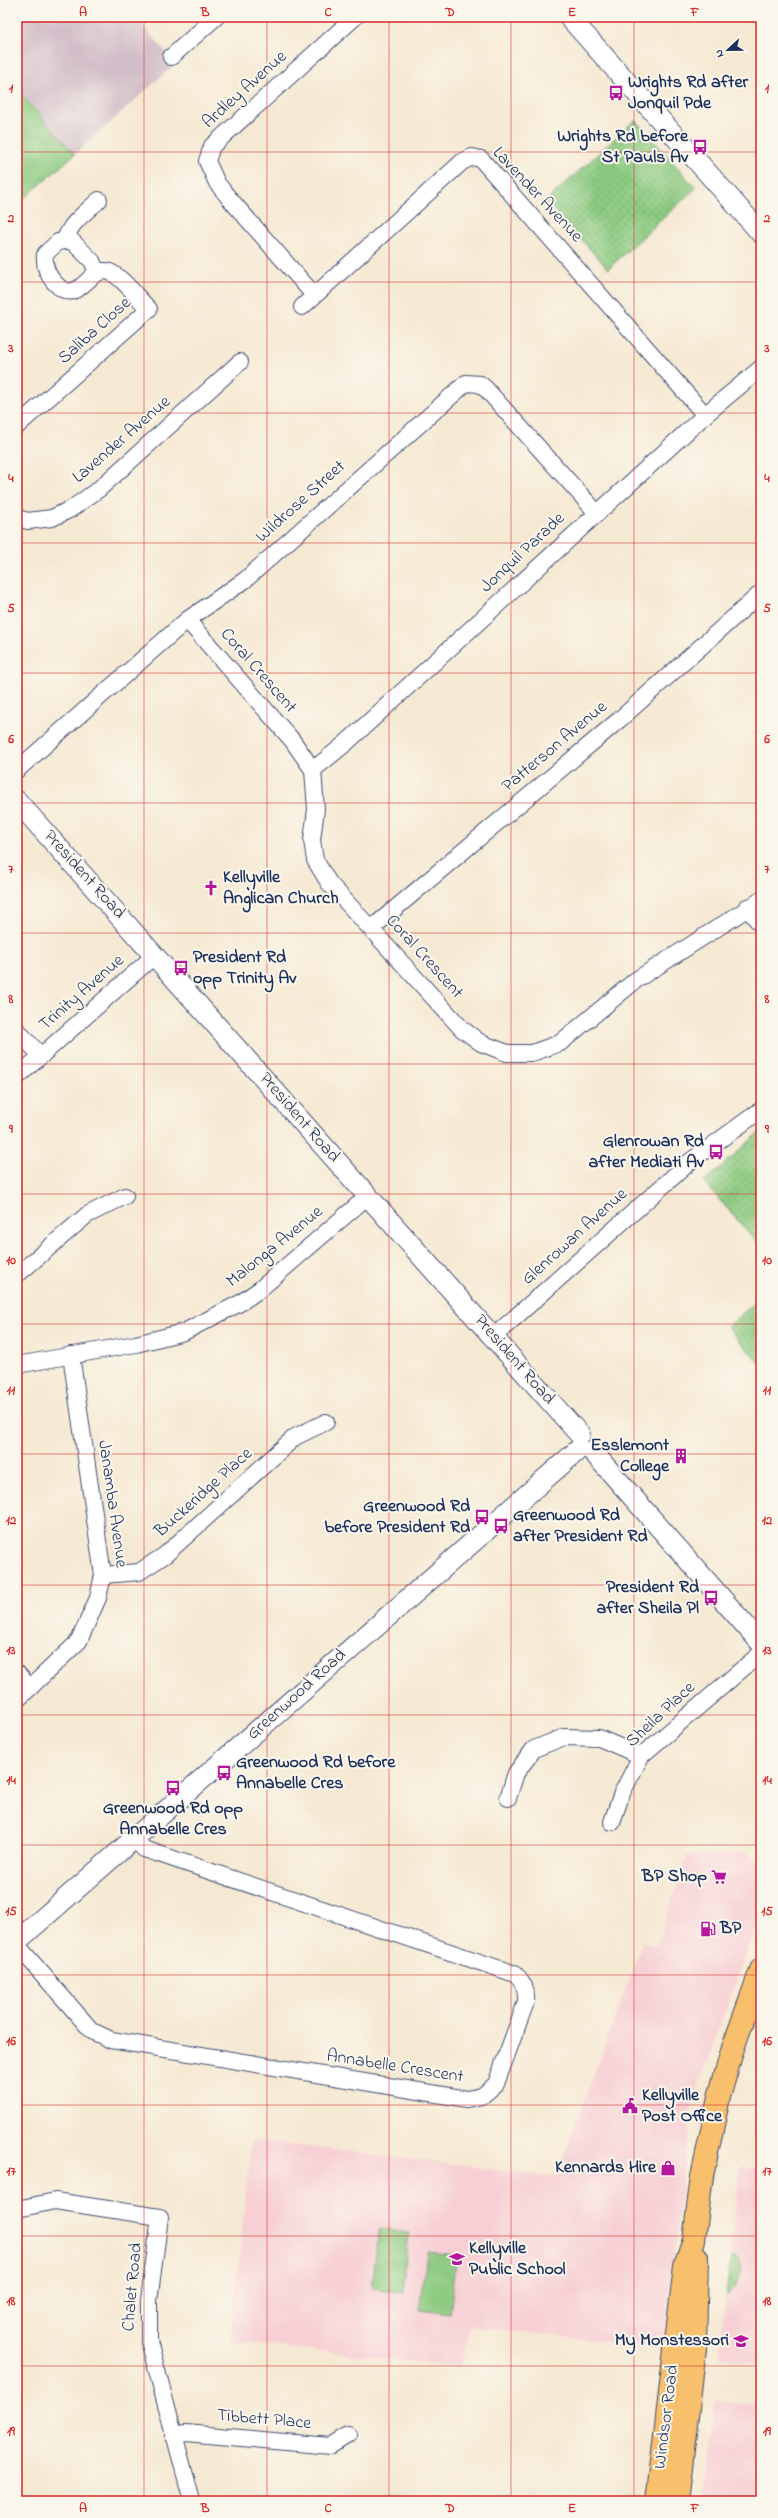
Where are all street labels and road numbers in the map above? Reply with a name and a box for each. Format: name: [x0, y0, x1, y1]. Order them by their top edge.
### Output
street label: Ardley Avenue: [197, 44, 294, 135]
street label: Lavender Avenue: [486, 141, 589, 249]
street label: Saliba Close: [53, 290, 138, 371]
street label: Lavender Avenue: [67, 389, 178, 490]
street label: Wildrose Street: [250, 454, 352, 550]
street label: Jonquil Parade: [475, 506, 572, 599]
street label: Coral Crescent: [214, 623, 302, 719]
street label: Patterson Avenue: [497, 694, 614, 799]
street label: President Road: [37, 825, 131, 925]
street label: Coral Crescent: [379, 909, 469, 1005]
street label: Trinity Avenue: [34, 948, 131, 1037]
street label: President Road: [252, 1067, 346, 1169]
street label: Glenrowan Avenue: [516, 1182, 635, 1292]
street label: Malonga Avenue: [221, 1199, 330, 1295]
street label: President Road: [467, 1309, 561, 1411]
street label: Janamba Avenue: [90, 1439, 134, 1570]
street label: Buckeridge Place: [148, 1441, 260, 1546]
street label: Greenwood Road: [241, 1643, 353, 1747]
street label: Sheila Place: [620, 1675, 702, 1754]
street label: Annabelle Crescent: [325, 2043, 465, 2091]
street label: Chalet Road: [116, 2242, 150, 2332]
street label: Windsor Road: [648, 2363, 686, 2471]
street label: Tibbett Place: [216, 2403, 313, 2437]

